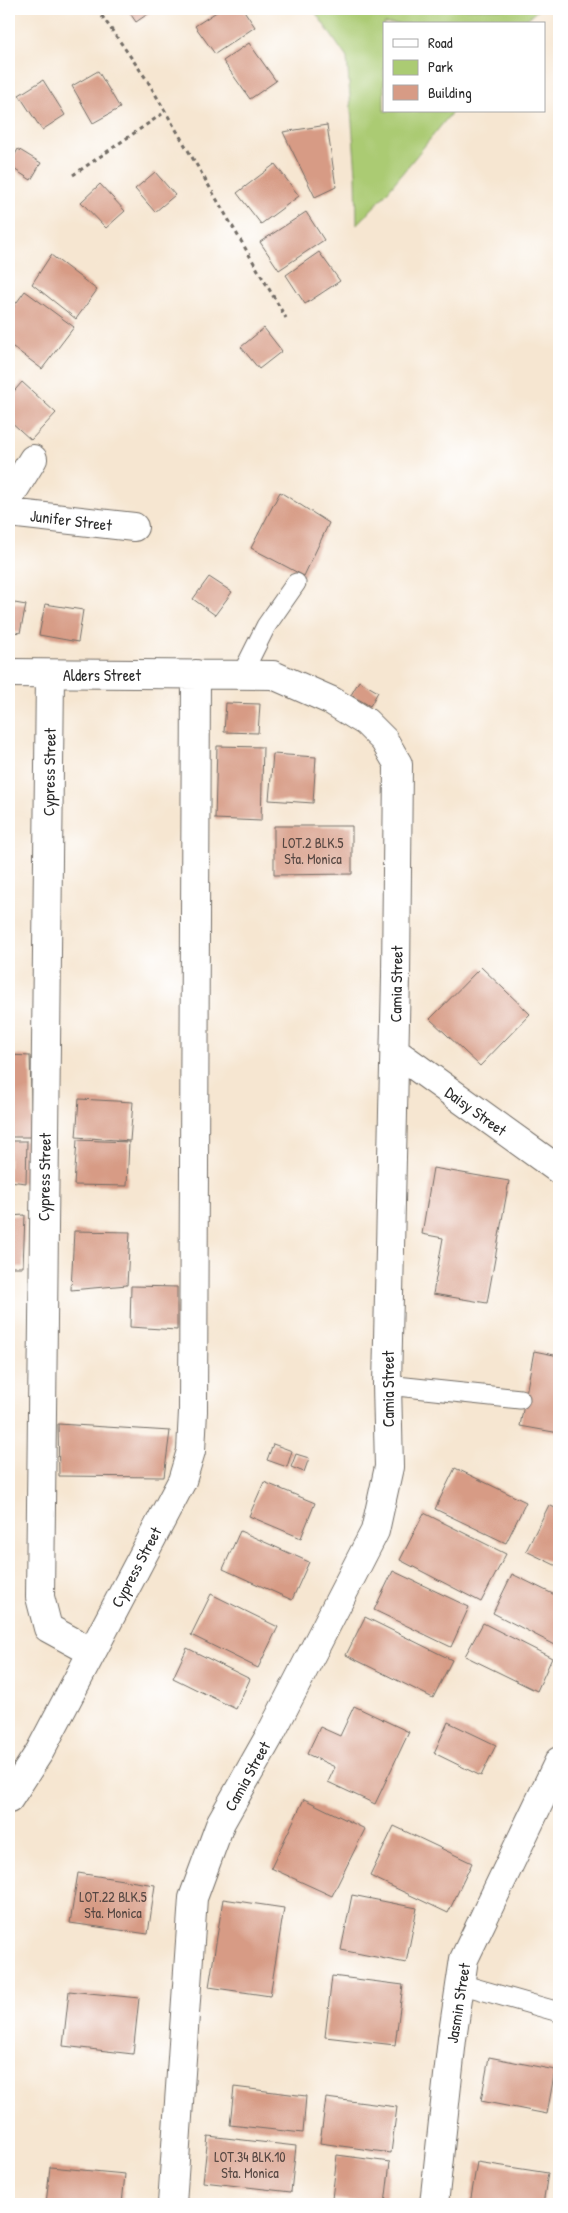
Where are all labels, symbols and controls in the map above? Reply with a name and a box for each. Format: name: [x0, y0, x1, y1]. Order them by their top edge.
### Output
legend: [383, 22, 546, 112]
text: Road: [428, 32, 453, 53]
text: Park: [428, 56, 453, 77]
text: Building: [428, 82, 472, 103]
street label: Junifer Street: [29, 504, 114, 536]
street label: Alders Street: [63, 664, 141, 686]
street label: Cypress Street: [37, 727, 61, 816]
house number: LOT.2 BLK.5 Sta. Monica: [283, 833, 344, 868]
street label: Camia Street: [384, 945, 408, 1023]
street label: Daisy Street: [441, 1081, 512, 1141]
street label: Cypress Street: [32, 1132, 56, 1221]
street label: Camia Street: [377, 1350, 399, 1427]
street label: Cypress Street: [106, 1522, 167, 1611]
street label: Camia Street: [219, 1737, 275, 1815]
house number: LOT.22 BLK.5 Sta. Monica: [79, 1887, 147, 1922]
street label: Jasmin Street: [441, 1961, 475, 2045]
house number: LOT.34 BLK.10 Sta. Monica: [214, 2147, 286, 2182]

